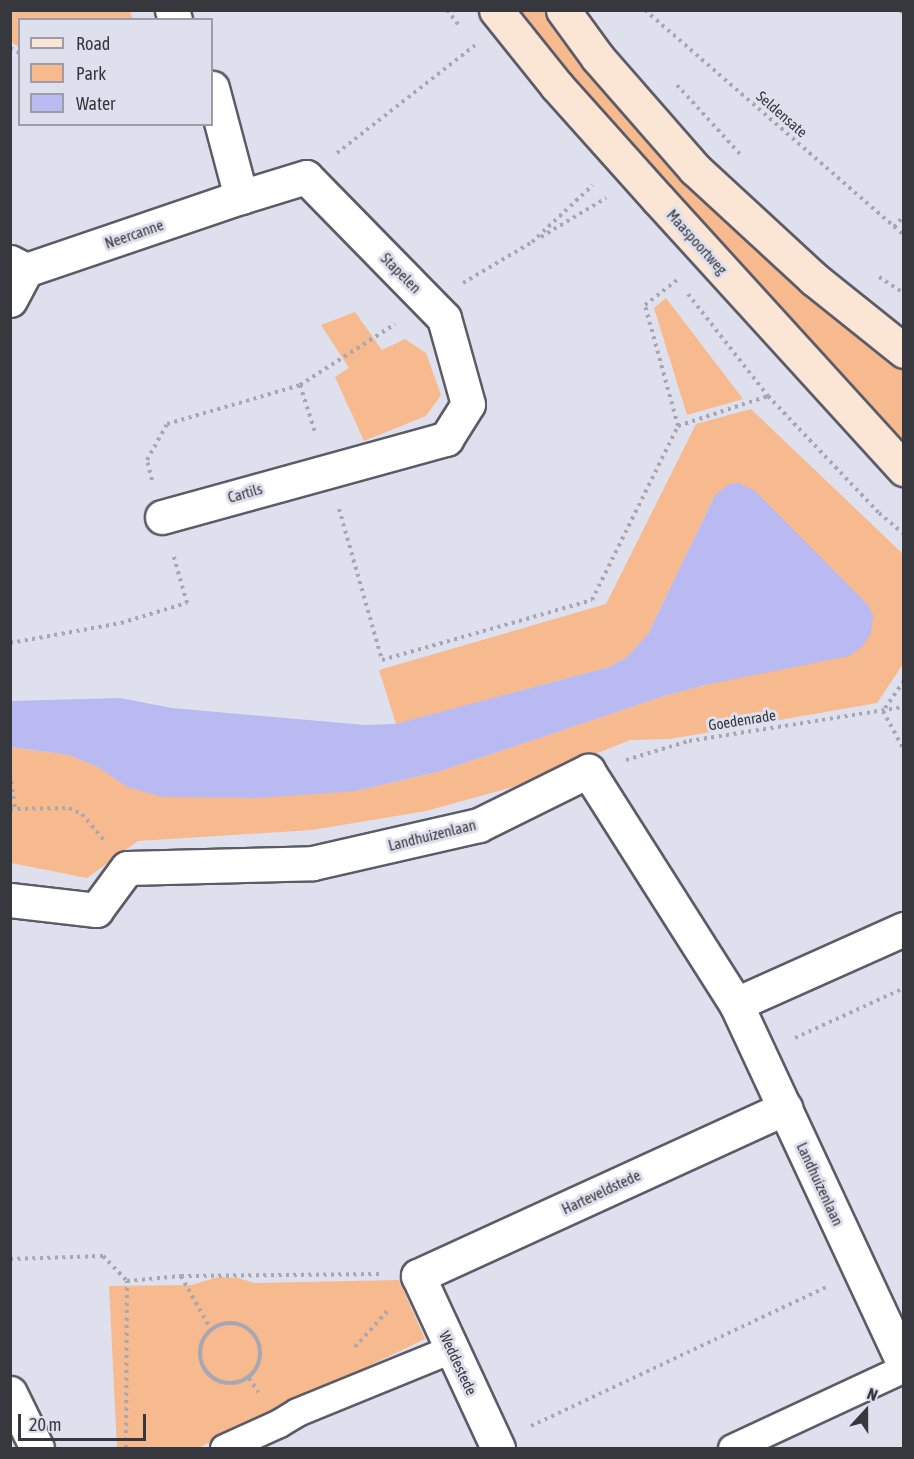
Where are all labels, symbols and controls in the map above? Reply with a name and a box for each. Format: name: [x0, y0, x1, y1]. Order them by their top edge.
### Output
legend: [18, 18, 213, 126]
text: Road: [76, 33, 110, 54]
text: Park: [76, 63, 106, 84]
street label: Seldensate: [753, 87, 811, 141]
text: Water: [76, 93, 115, 114]
street label: Maaspoortweg: [663, 206, 731, 278]
street label: Neercanne: [102, 216, 166, 252]
street label: Stapelen: [377, 249, 425, 297]
street label: Cartils: [226, 480, 264, 506]
street label: Goedenrade: [707, 706, 777, 734]
street label: Landhuizenlaan: [386, 815, 478, 855]
street label: Landhuizenlaan: [793, 1140, 847, 1228]
street label: Harteveldstede: [559, 1166, 643, 1218]
street label: Weddestede: [435, 1328, 481, 1398]
north arrow: [836, 1381, 896, 1441]
text: N: [865, 1384, 880, 1404]
scale bar: [21, 1402, 148, 1440]
text: 20 m: [29, 1414, 61, 1435]

